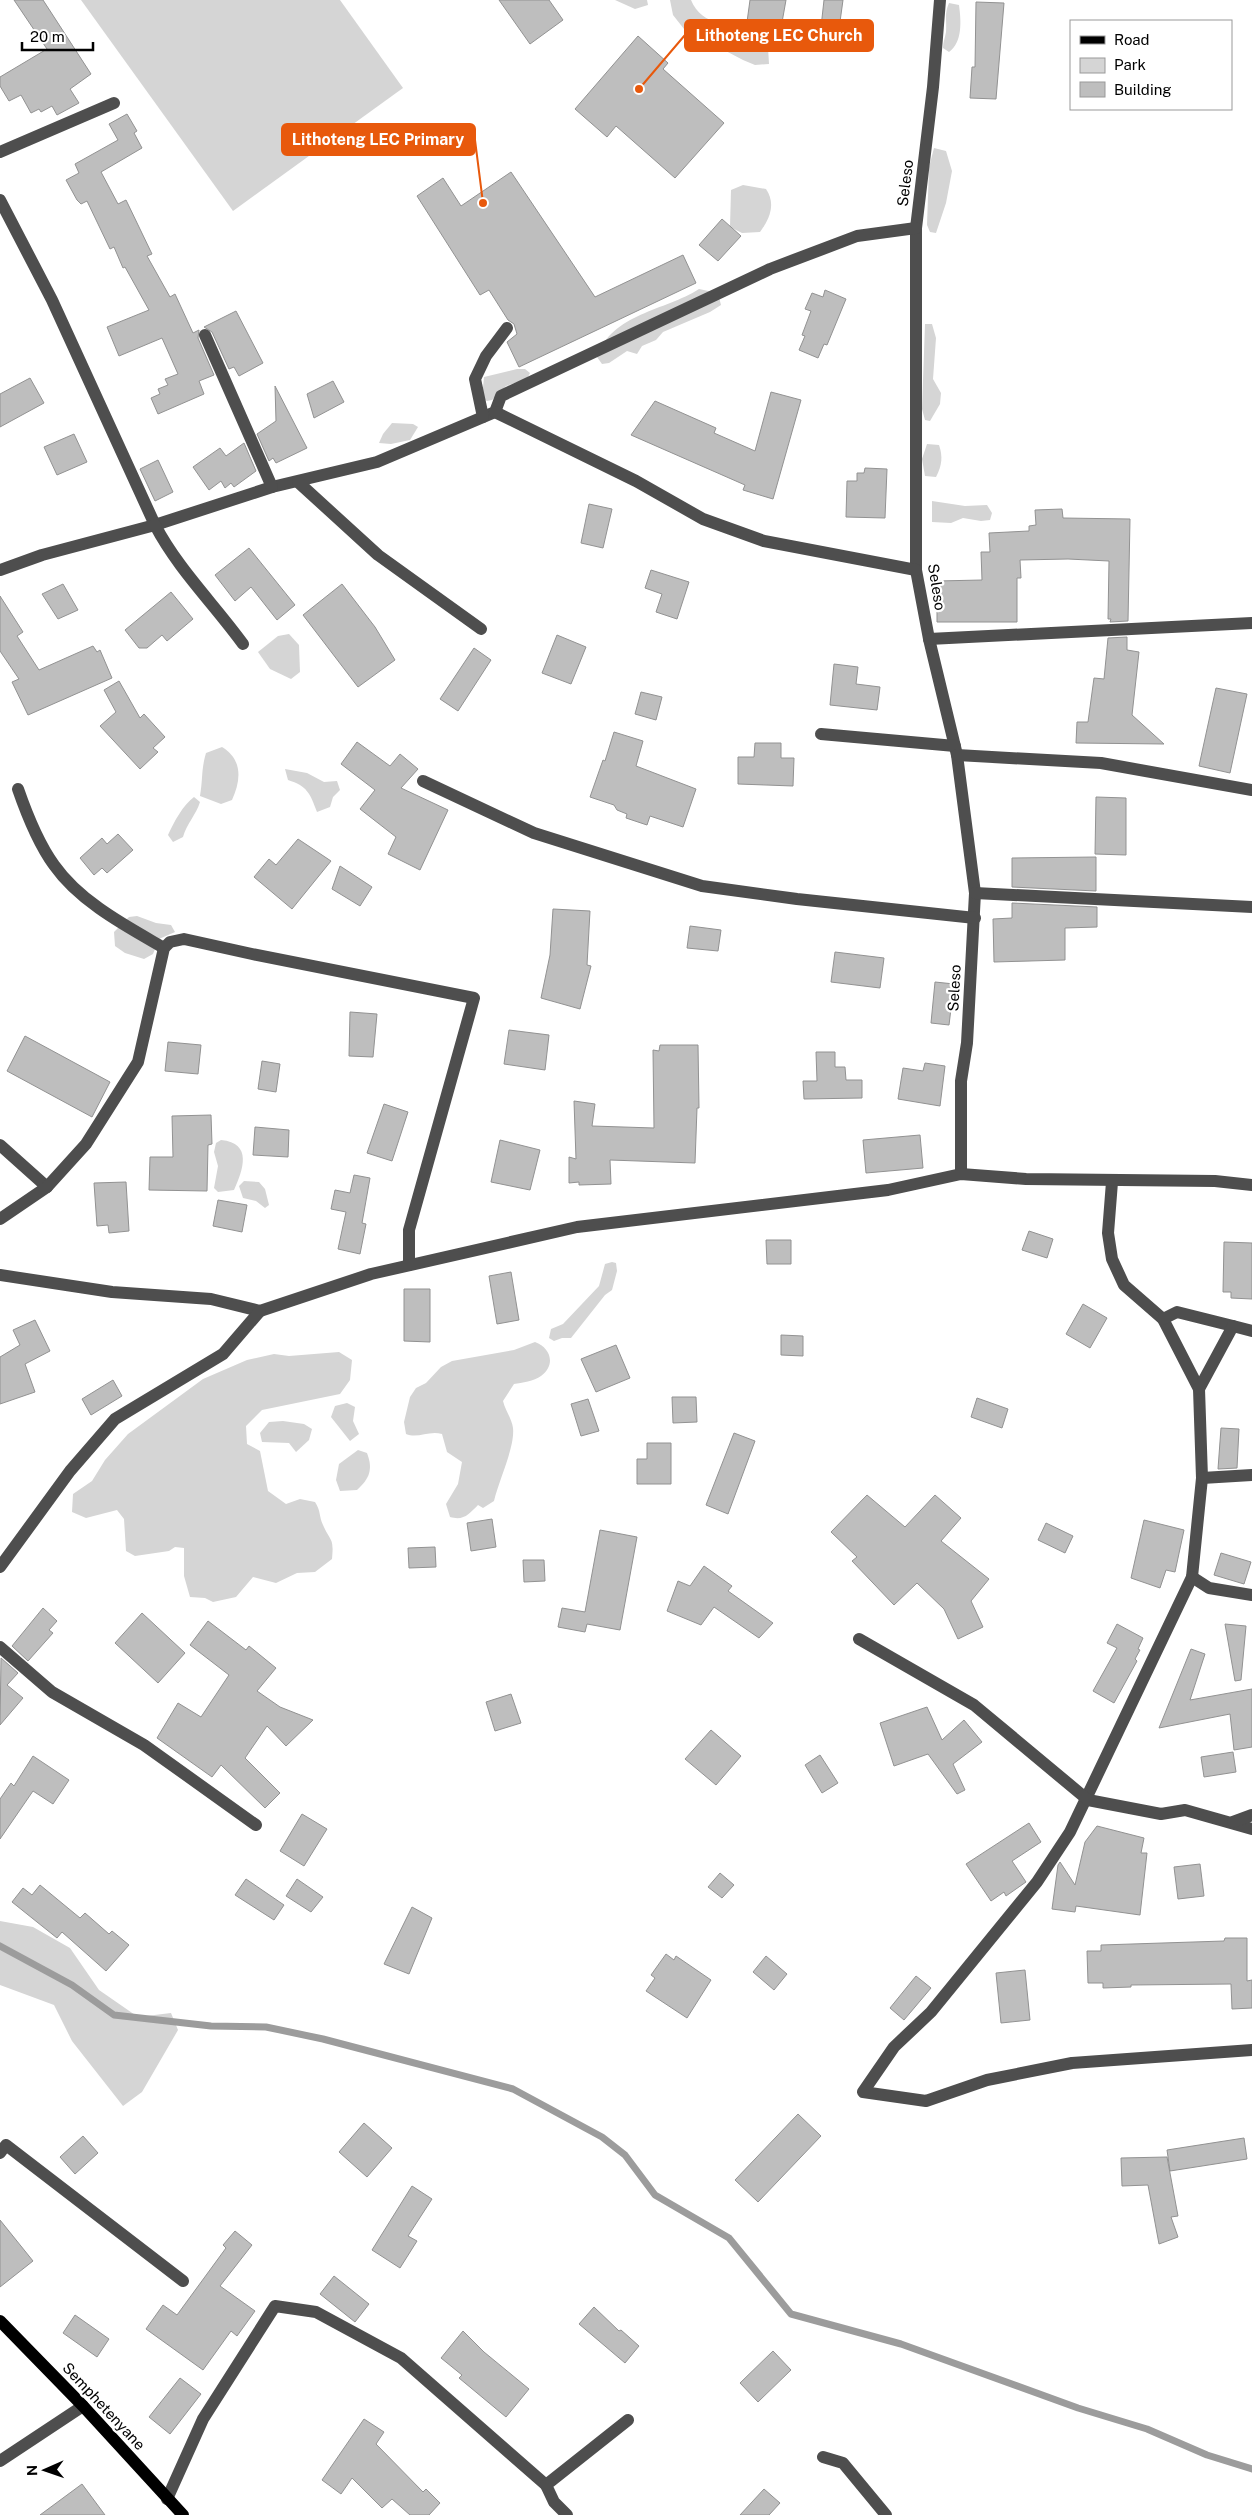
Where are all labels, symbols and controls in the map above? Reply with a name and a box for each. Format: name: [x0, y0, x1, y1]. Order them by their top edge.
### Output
scale bar: [22, 20, 94, 52]
callout: Lithoteng LEC Church: [685, 20, 873, 51]
legend: [1070, 20, 1232, 110]
text: Lithoteng LEC Church: [695, 26, 863, 45]
text: 20 m: [30, 28, 65, 45]
text: Road: [1114, 31, 1150, 48]
text: Park: [1114, 56, 1146, 73]
text: Building: [1114, 81, 1172, 98]
callout: Lithoteng LEC Primary: [282, 124, 475, 155]
text: Lithoteng LEC Primary: [292, 130, 464, 149]
street label: Seleso: [894, 159, 916, 207]
street label: Seleso: [925, 562, 949, 612]
street label: Seleso: [944, 964, 964, 1012]
street label: Semphetenyane: [59, 2359, 149, 2453]
north arrow: [20, 2445, 70, 2495]
text: N: [24, 2465, 40, 2476]

